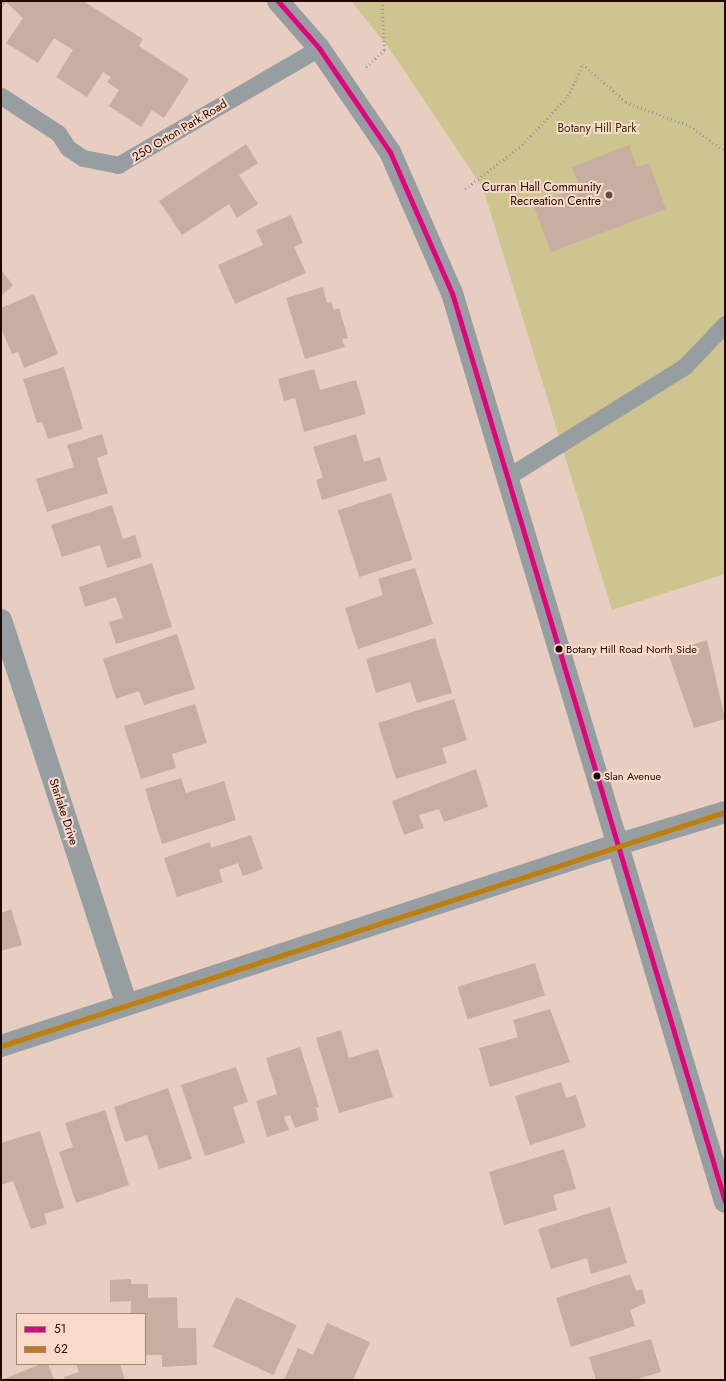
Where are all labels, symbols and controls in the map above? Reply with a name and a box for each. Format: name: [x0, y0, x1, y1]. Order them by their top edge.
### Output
street label: 250 Orton Park Road: [130, 97, 230, 165]
park label: Botany Hill Park: [557, 122, 637, 136]
place label: Curran Hall Community Recreation Centre: [482, 181, 601, 209]
marker: Curran Hall Community Recreation Centre: [604, 190, 614, 200]
place label: Botany Hill Road North Side: [566, 642, 697, 656]
marker: Botany Hill Road North Side: [554, 644, 564, 654]
place label: Slan Avenue: [604, 769, 661, 783]
marker: Slan Avenue: [592, 771, 602, 781]
street label: Starlake Drive: [45, 777, 81, 847]
legend: [16, 1313, 146, 1365]
text: 51: [54, 1320, 66, 1338]
text: 62: [54, 1340, 68, 1358]

